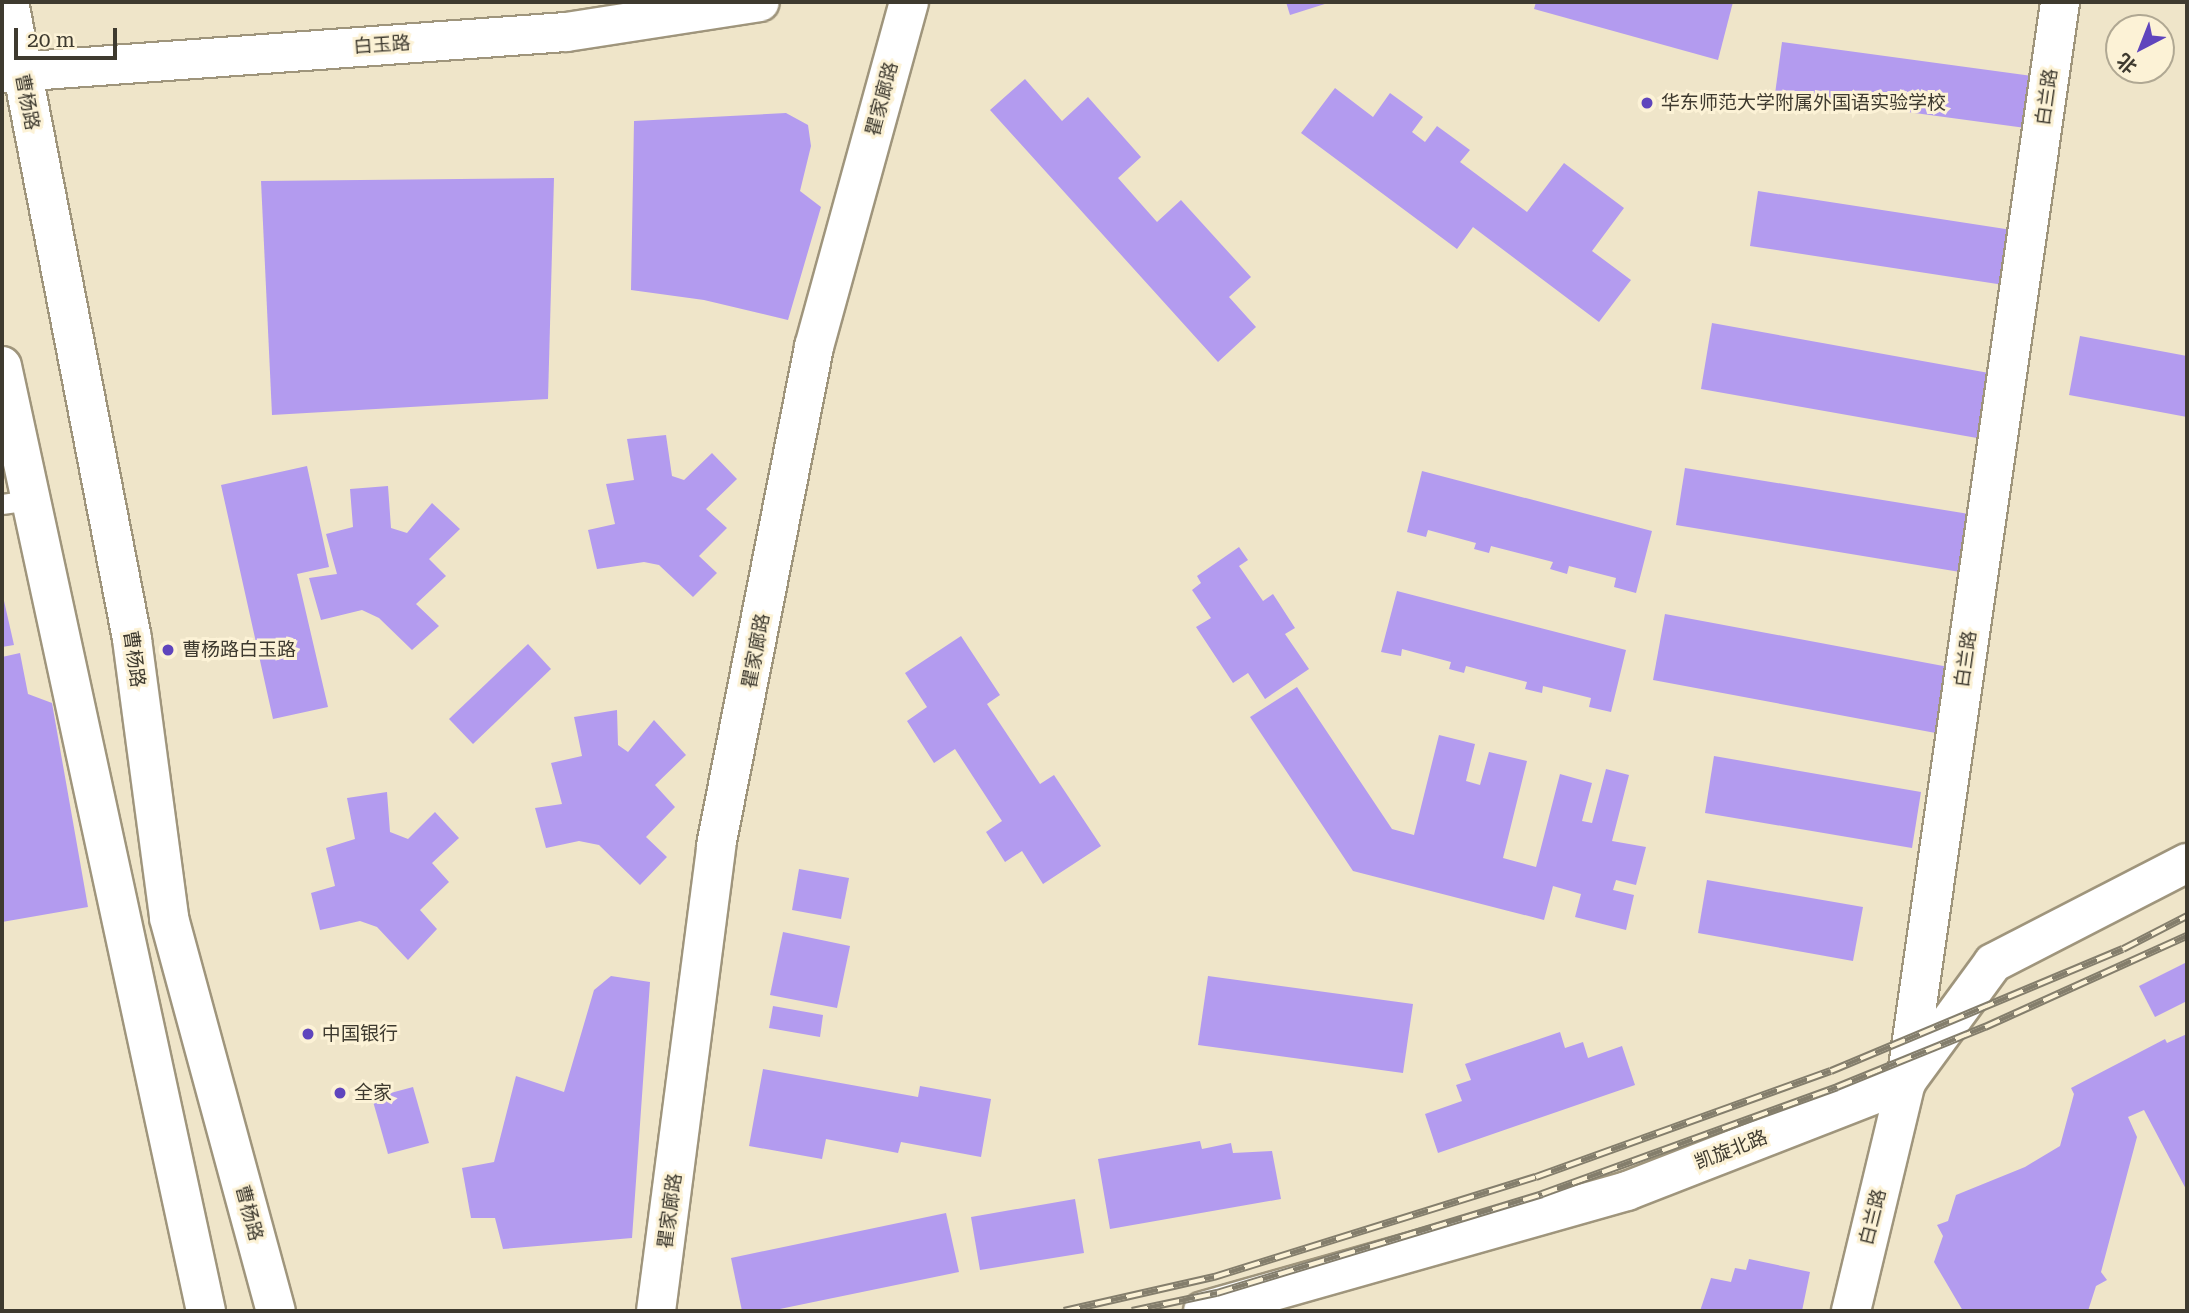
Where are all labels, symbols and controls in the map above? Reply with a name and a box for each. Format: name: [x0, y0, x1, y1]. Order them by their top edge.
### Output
scale bar: [18, 14, 121, 58]
north arrow: [2105, 14, 2175, 84]
text: 20 m: [27, 28, 75, 52]
street label: 白玉路: [353, 32, 411, 58]
text: 北: [2112, 49, 2142, 78]
street label: 瞿家廊路: [861, 59, 903, 139]
street label: 白兰路: [2032, 67, 2062, 127]
street label: 曹杨路: [10, 72, 44, 132]
place label: 华东师范大学附属外国语实验学校: [1661, 92, 1946, 114]
marker: 华东师范大学附属外国语实验学校: [1639, 95, 1655, 111]
street label: 瞿家廊路: [738, 612, 774, 690]
street label: 曹杨路: [119, 629, 149, 689]
street label: 白兰路: [1951, 629, 1981, 689]
place label: 曹杨路白玉路: [182, 639, 296, 661]
marker: 曹杨路白玉路: [160, 642, 176, 658]
place label: 中国银行: [322, 1023, 398, 1045]
marker: 中国银行: [300, 1026, 316, 1042]
place label: 全家: [354, 1082, 392, 1104]
marker: 全家: [332, 1085, 348, 1101]
street label: 凯旋北路: [1691, 1126, 1771, 1174]
street label: 瞿家廊路: [653, 1172, 687, 1250]
street label: 曹杨路: [231, 1183, 267, 1243]
street label: 白兰路: [1855, 1187, 1891, 1247]

